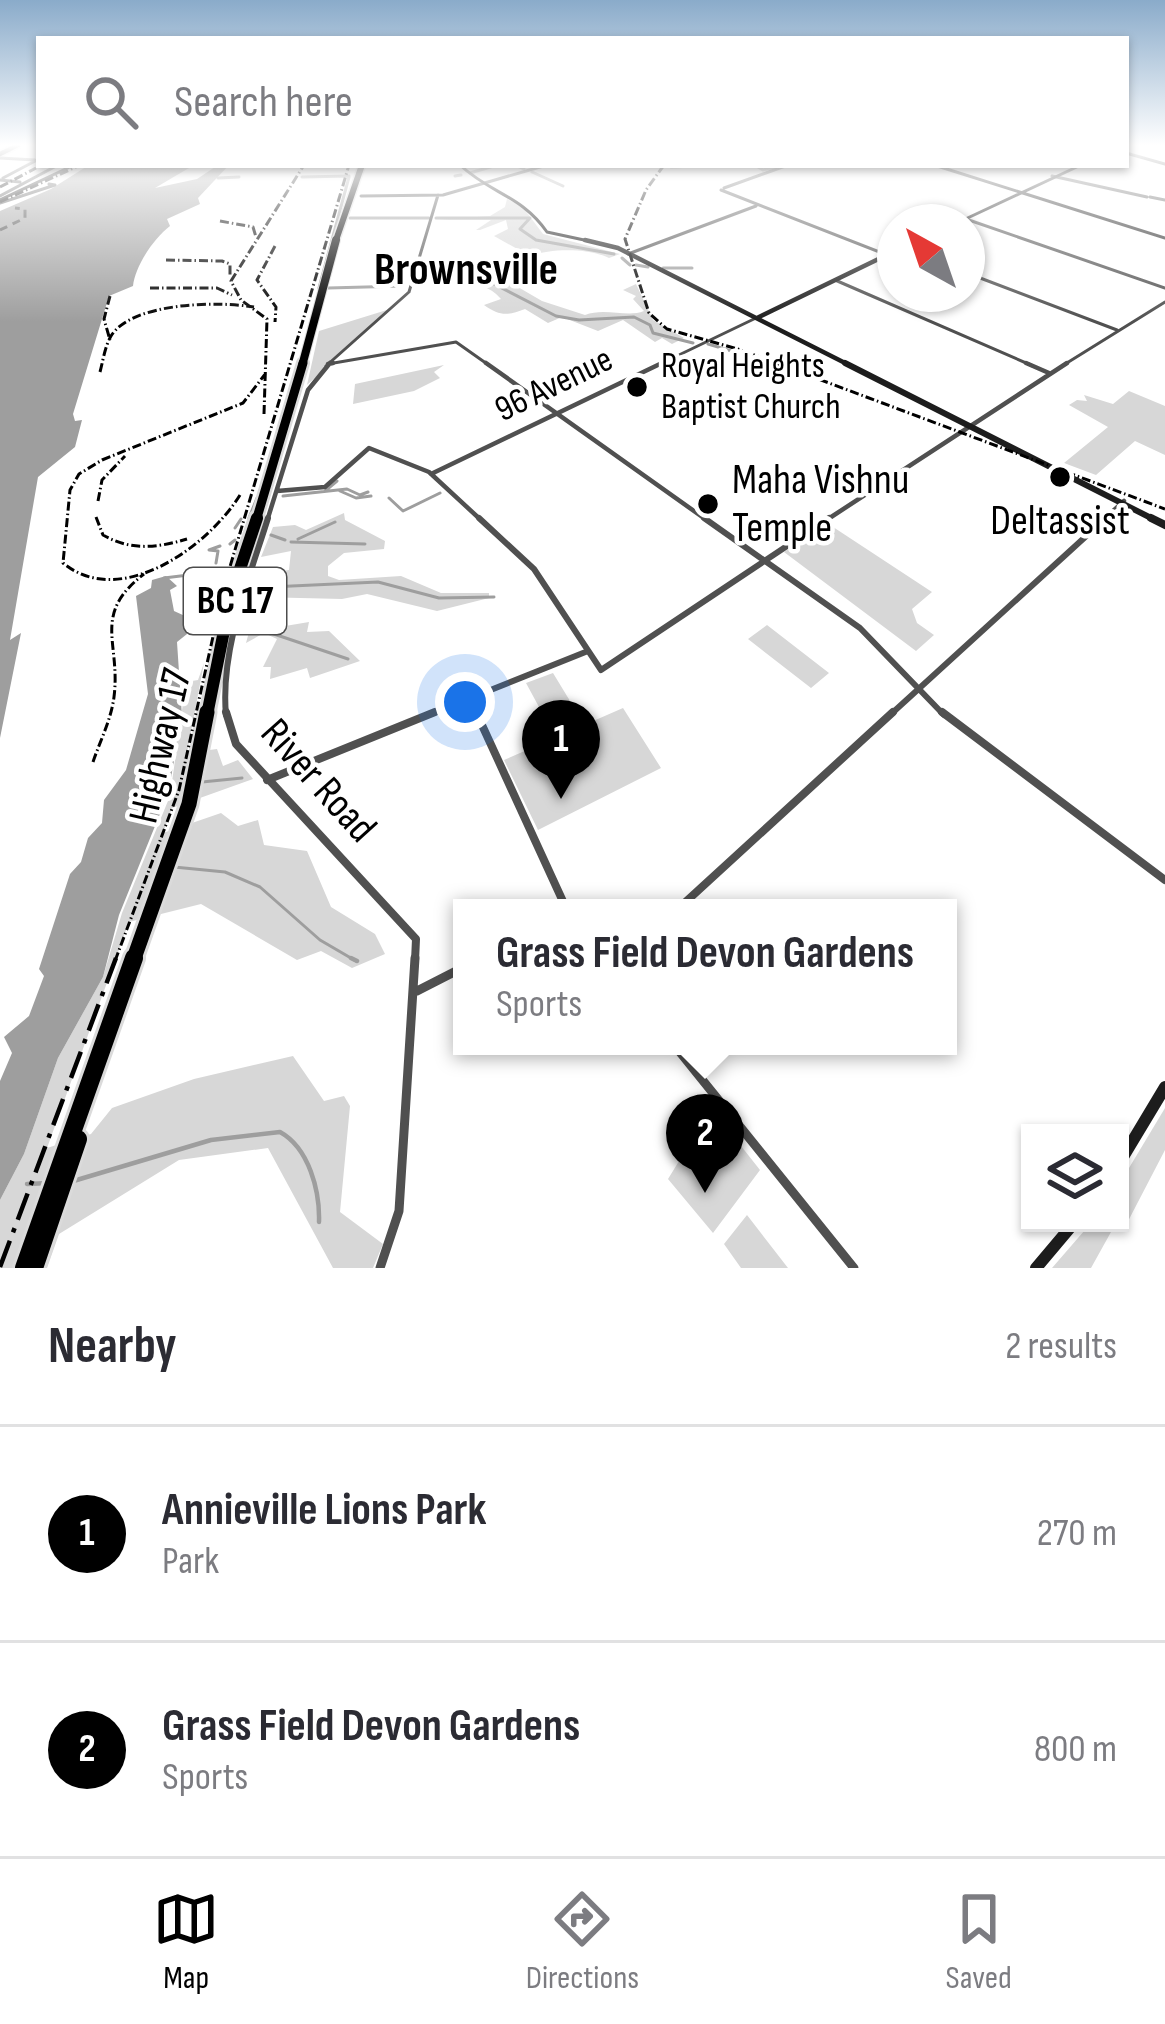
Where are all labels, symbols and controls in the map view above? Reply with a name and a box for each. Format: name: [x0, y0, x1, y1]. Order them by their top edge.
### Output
search box: [36, 36, 1129, 168]
icon: search: [78, 69, 144, 135]
text: Search here: [174, 75, 353, 130]
north arrow: [877, 204, 985, 312]
district label: Brownsville: [374, 243, 558, 298]
street label: 96 Avenue: [488, 338, 620, 432]
place label: Royal Heights Baptist Church: [661, 345, 841, 429]
marker: Royal Heights Baptist Church: [624, 374, 650, 400]
place label: Maha Vishnu Temple: [732, 455, 909, 554]
marker: Deltassist: [1047, 464, 1073, 490]
marker: Maha Vishnu Temple: [695, 491, 721, 517]
place label: Deltassist: [990, 496, 1130, 547]
road number: BC 17: [184, 568, 286, 634]
street label: Highway 17: [118, 664, 204, 828]
your location: [435, 672, 495, 732]
pin: 1: [522, 700, 600, 799]
street label: River Road: [249, 709, 387, 853]
popup: [453, 899, 957, 1055]
text: Grass Field Devon Gardens: [496, 926, 914, 981]
text: Sports: [496, 981, 582, 1028]
pin: 2: [666, 1094, 744, 1193]
map controls: [1021, 1124, 1129, 1232]
button: layers: [1021, 1124, 1129, 1232]
text: Nearby: [48, 1316, 177, 1377]
text: 2 results: [1005, 1323, 1117, 1370]
text: Annieville Lions Park: [162, 1483, 486, 1538]
text: 1: [79, 1510, 95, 1557]
text: 270 m: [1037, 1510, 1117, 1557]
text: Park: [162, 1538, 219, 1585]
text: Grass Field Devon Gardens: [162, 1699, 580, 1754]
text: 2: [78, 1726, 96, 1773]
text: 800 m: [1034, 1726, 1117, 1773]
text: Sports: [162, 1754, 248, 1801]
tab: Map: [153, 1886, 219, 1998]
tab: Directions: [526, 1886, 639, 1998]
tab: Saved: [946, 1886, 1012, 1998]

